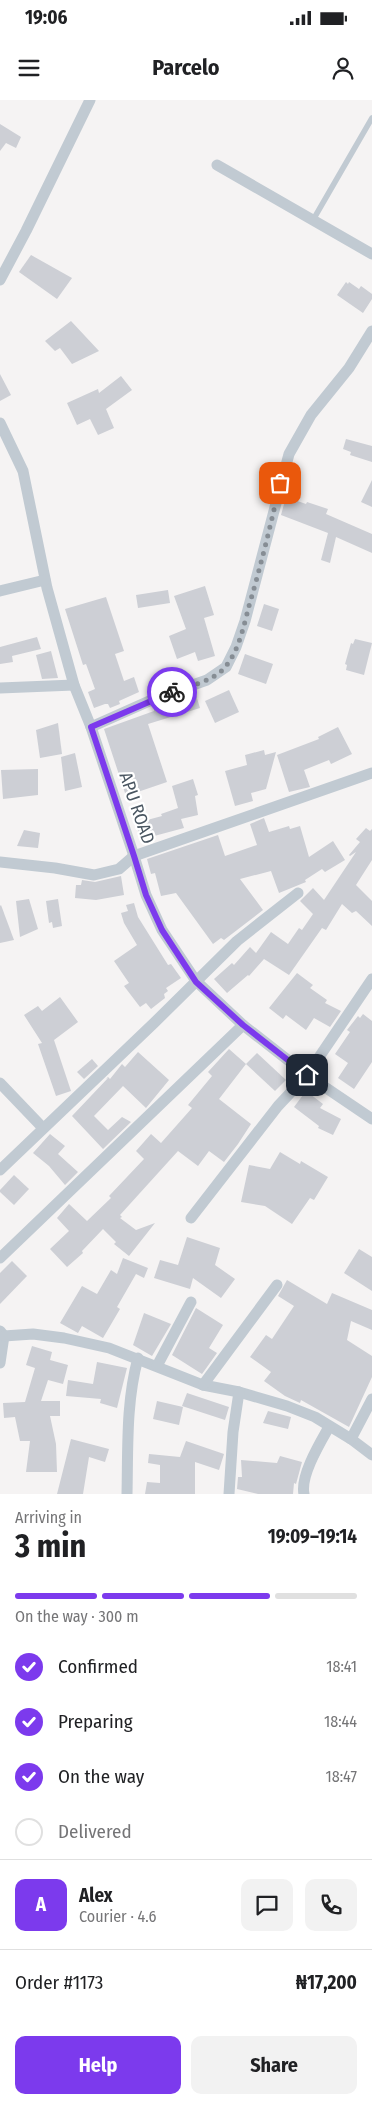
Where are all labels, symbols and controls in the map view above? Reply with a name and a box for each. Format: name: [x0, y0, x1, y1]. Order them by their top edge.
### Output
text: 19:06: [25, 6, 68, 29]
icon: menu: [15, 54, 43, 82]
text: Parcelo: [152, 54, 220, 81]
icon: person: [329, 54, 357, 82]
pin: [259, 462, 301, 504]
icon: bag: [266, 469, 294, 497]
courier: [147, 667, 197, 717]
icon: bike: [158, 678, 186, 706]
street label: APU ROAD: [114, 769, 160, 847]
pin: [286, 1054, 328, 1096]
icon: home: [293, 1061, 321, 1089]
text: Arriving in: [15, 1508, 82, 1527]
text: 19:09–19:14: [268, 1525, 357, 1548]
text: 3 min: [15, 1527, 86, 1565]
text: On the way · 300 m: [15, 1607, 138, 1626]
icon: check: [15, 1653, 43, 1681]
text: Confirmed: [58, 1655, 138, 1678]
text: 18:41: [326, 1657, 357, 1676]
icon: check: [15, 1708, 43, 1736]
text: Preparing: [58, 1710, 133, 1733]
text: 18:44: [324, 1712, 357, 1731]
icon: check: [15, 1763, 43, 1791]
text: On the way: [58, 1765, 144, 1788]
text: 18:47: [326, 1767, 357, 1786]
text: Delivered: [58, 1820, 132, 1843]
button: chat: [241, 1879, 293, 1931]
button: phone: [305, 1879, 357, 1931]
text: Alex: [79, 1884, 113, 1907]
text: A: [36, 1893, 46, 1916]
text: Courier · 4.6: [79, 1907, 157, 1926]
text: Order #1173: [15, 1971, 103, 1994]
text: ₦17,200: [296, 1971, 357, 1994]
button: Help: [15, 2036, 181, 2094]
button: Share: [191, 2036, 357, 2094]

